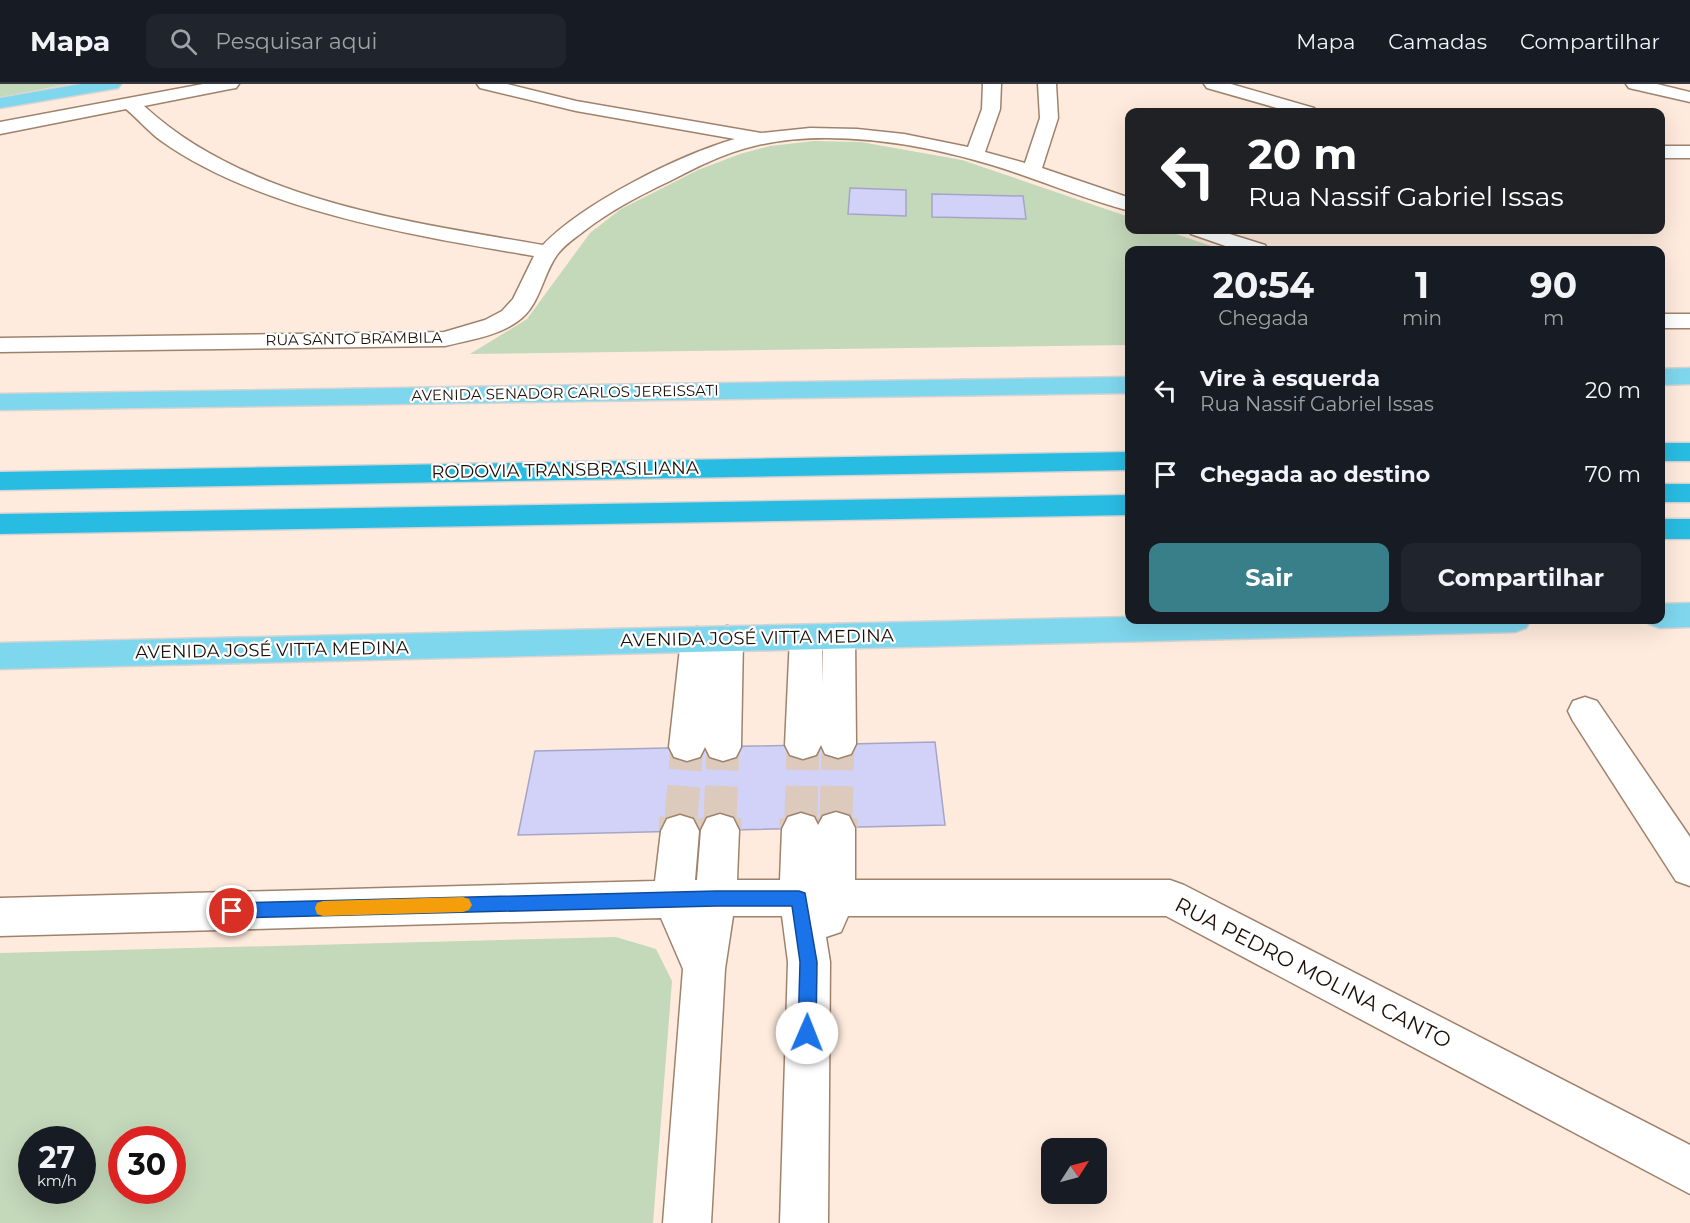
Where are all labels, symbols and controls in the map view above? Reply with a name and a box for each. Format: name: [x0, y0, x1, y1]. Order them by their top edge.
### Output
search box: [146, 14, 566, 68]
text: Mapa: [30, 24, 110, 58]
icon: search: [167, 25, 200, 58]
text: Pesquisar aqui: [215, 28, 377, 55]
text: Mapa: [1296, 29, 1355, 54]
text: Camadas: [1388, 29, 1487, 54]
text: Compartilhar: [1520, 29, 1660, 54]
text: 20 m: [1248, 128, 1357, 180]
icon: left: [1149, 132, 1227, 210]
text: Rua Nassif Gabriel Issas: [1248, 180, 1564, 213]
text: 20:54: [1213, 263, 1314, 307]
text: 1: [1415, 263, 1429, 307]
text: 90: [1530, 263, 1577, 307]
text: Chegada: [1218, 306, 1309, 330]
text: min: [1402, 306, 1442, 330]
text: m: [1543, 306, 1564, 330]
street label: RUA SANTO BRAMBILA: [265, 327, 443, 350]
text: Vire à esquerda: [1200, 365, 1380, 392]
icon: left: [1149, 374, 1182, 407]
text: 20 m: [1585, 377, 1641, 404]
street label: AVENIDA SENADOR CARLOS JEREISSATI: [411, 380, 719, 405]
text: Rua Nassif Gabriel Issas: [1200, 392, 1434, 416]
street label: RODOVIA TRANSBRASILIANA: [431, 457, 699, 483]
icon: arrive: [1149, 458, 1182, 491]
text: Chegada ao destino: [1200, 461, 1430, 488]
text: 70 m: [1585, 461, 1641, 488]
button: Sair: [1149, 543, 1389, 612]
button: Compartilhar: [1401, 543, 1641, 612]
street label: AVENIDA JOSÉ VITTA MEDINA: [620, 625, 894, 651]
street label: AVENIDA JOSÉ VITTA MEDINA: [135, 637, 409, 663]
pin: [206, 885, 257, 936]
street label: RUA PEDRO MOLINA CANTO: [1171, 892, 1456, 1053]
icon: arrive: [215, 894, 248, 927]
position arrow: [775, 1001, 839, 1065]
speed limit sign: 30: [108, 1126, 186, 1204]
north arrow: [1041, 1138, 1107, 1204]
map controls: [1041, 1138, 1107, 1204]
text: 27: [39, 1139, 75, 1176]
text: km/h: [37, 1171, 77, 1190]

